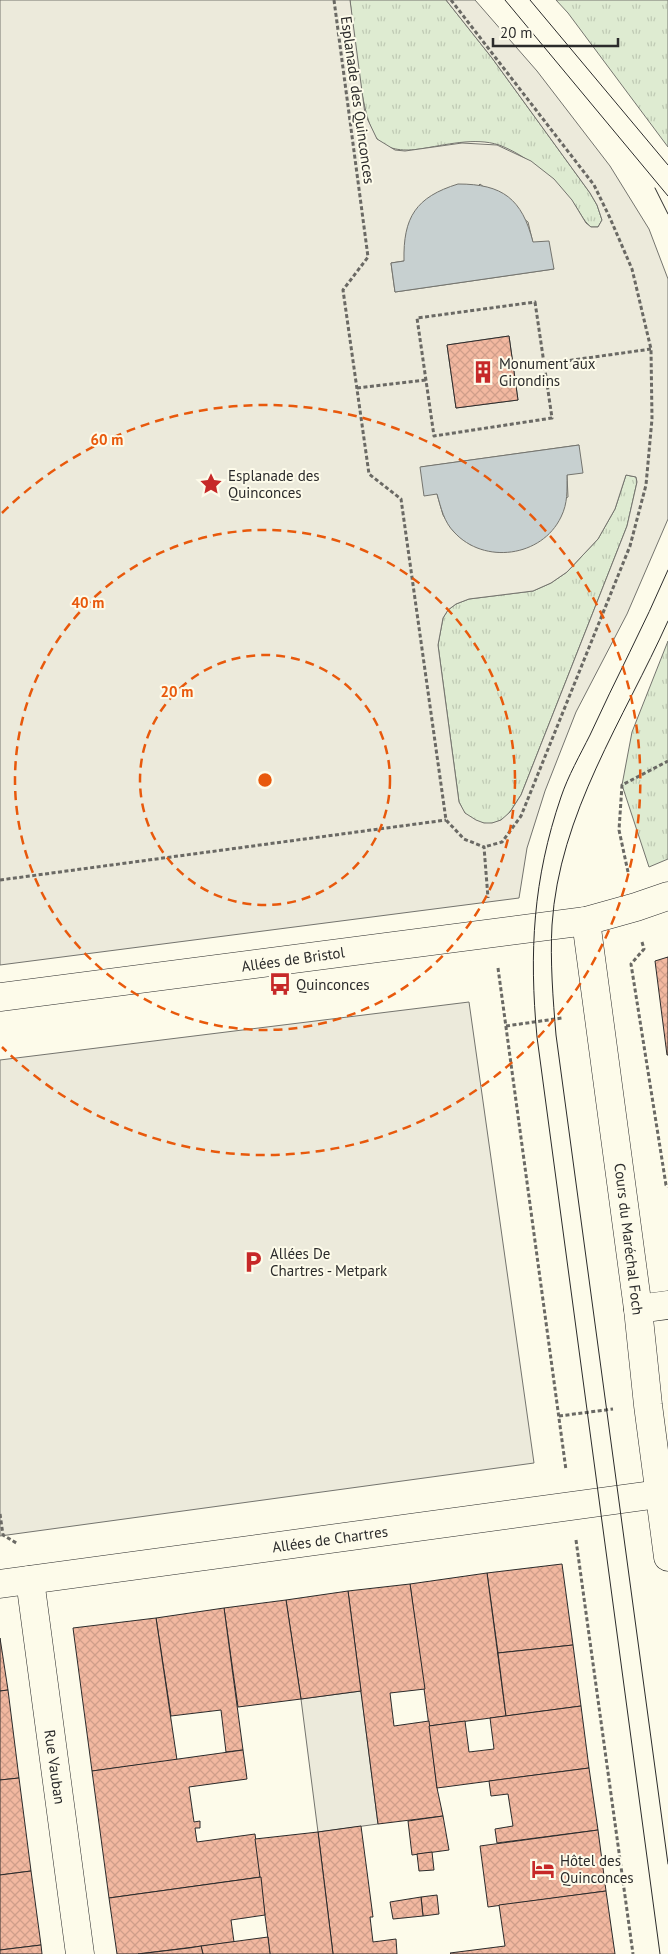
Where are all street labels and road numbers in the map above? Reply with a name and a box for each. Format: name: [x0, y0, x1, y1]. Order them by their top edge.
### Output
street label: Esplanade des Quinconces: [337, 15, 379, 185]
street label: Allées de Bristol: [240, 942, 347, 976]
street label: Cours du Maréchal Foch: [610, 1162, 648, 1316]
street label: Allées de Chartres: [271, 1521, 389, 1557]
street label: Rue Vauban: [40, 1729, 70, 1805]

